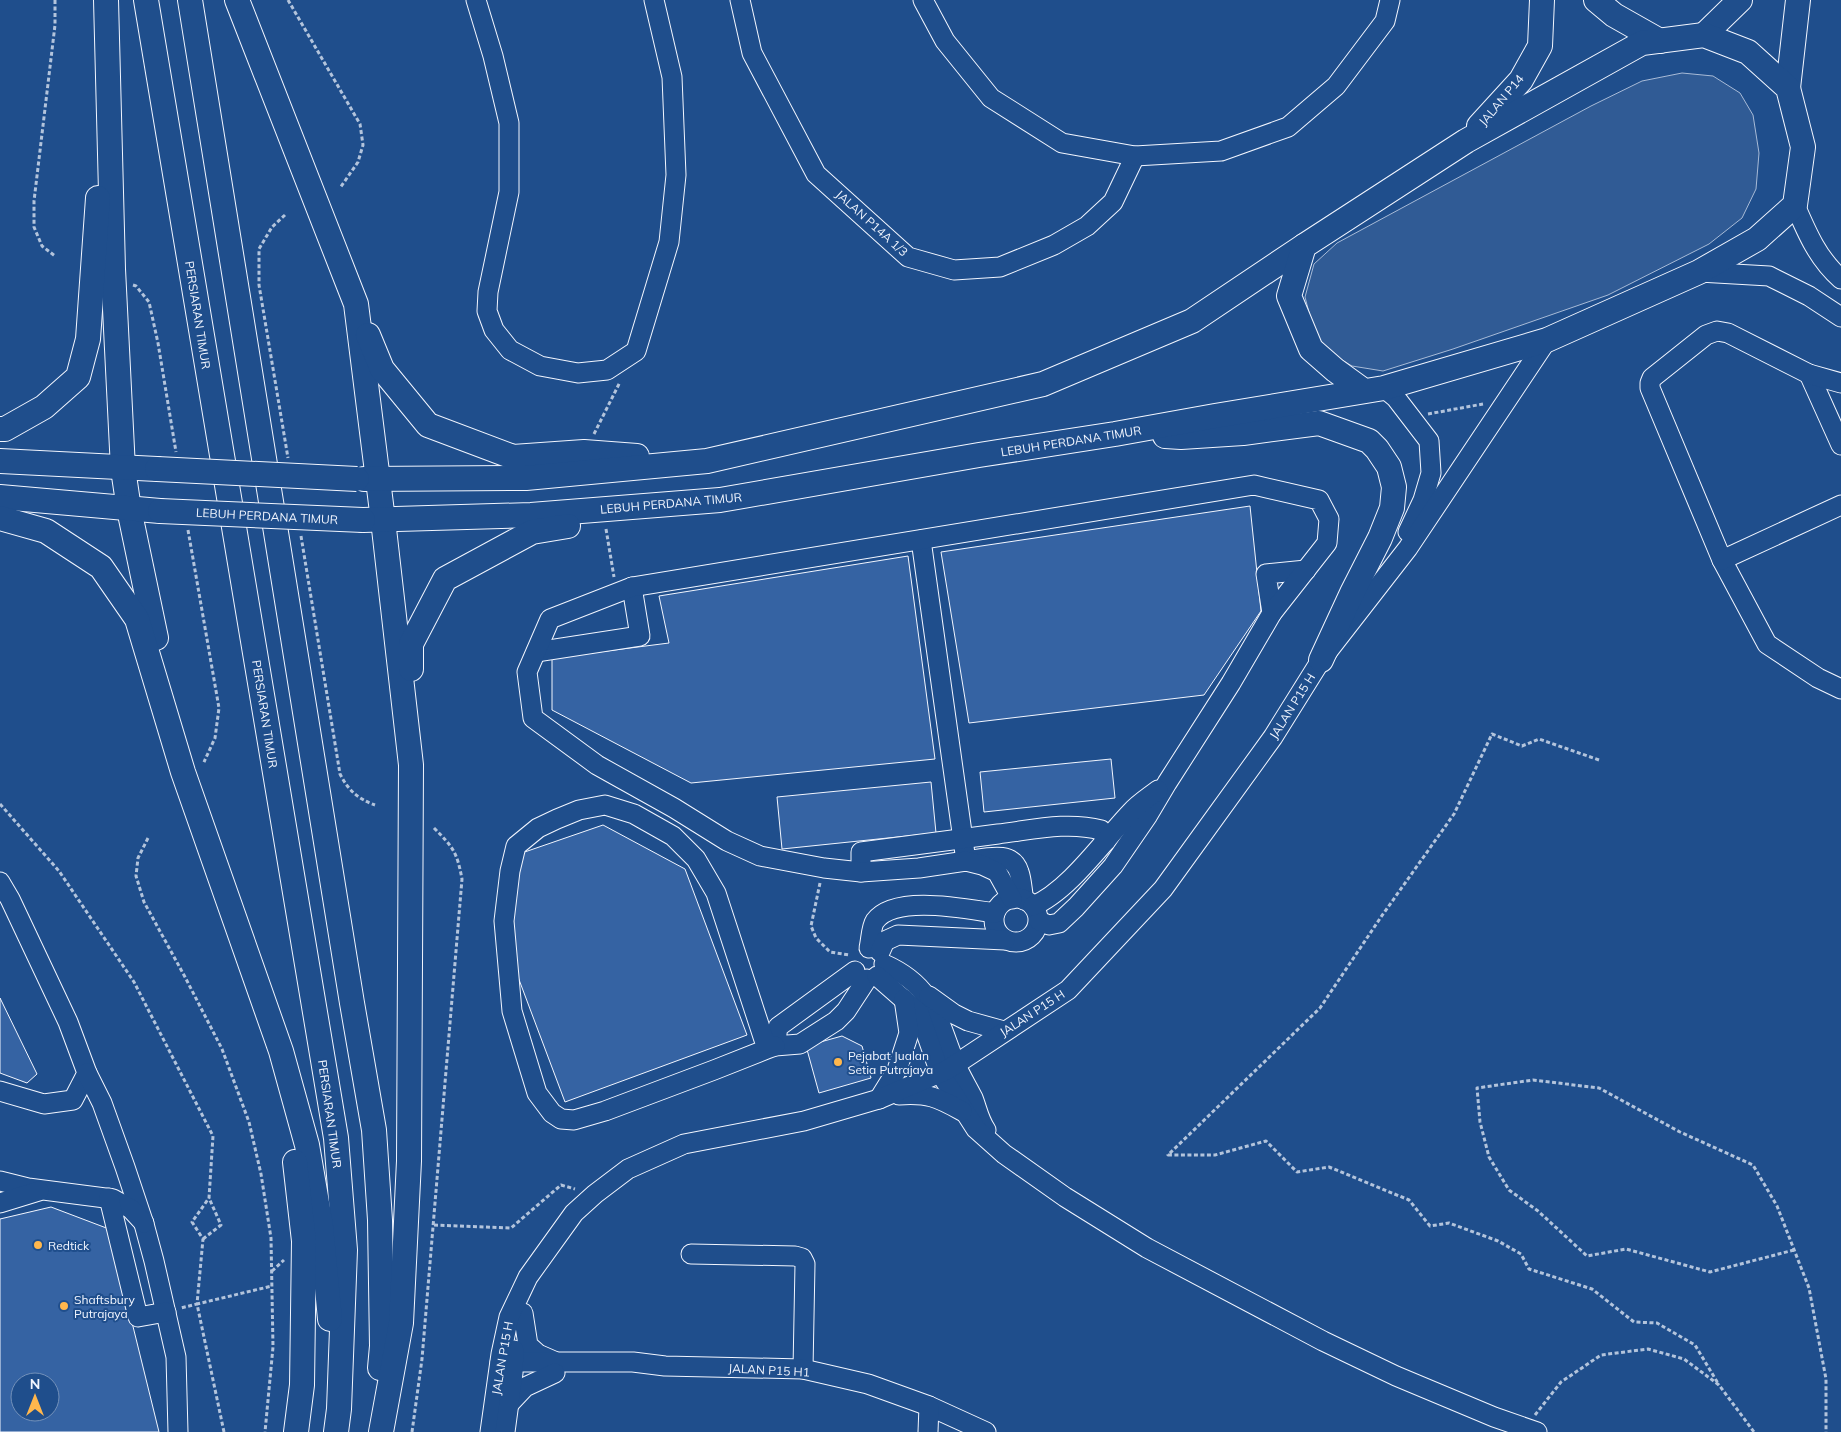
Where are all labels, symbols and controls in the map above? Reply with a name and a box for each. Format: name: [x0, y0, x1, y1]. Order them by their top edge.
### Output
street label: JALAN P14: [1475, 71, 1527, 129]
street label: JALAN P14A 1/3: [833, 187, 911, 259]
street label: PERSIARAN TIMUR: [182, 260, 214, 370]
street label: LEBUH PERDANA TIMUR: [1000, 422, 1142, 460]
street label: LEBUH PERDANA TIMUR: [599, 489, 743, 517]
street label: LEBUH PERDANA TIMUR: [196, 505, 338, 527]
street label: PERSIARAN TIMUR: [249, 659, 281, 769]
street label: JALAN P15 H: [1266, 670, 1318, 742]
street label: JALAN P15 H: [997, 986, 1067, 1040]
place label: Pejabat Jualan Setia Putrajaya: [848, 1048, 933, 1077]
marker: Pejabat Jualan Setia Putrajaya: [832, 1056, 844, 1068]
street label: PERSIARAN TIMUR: [315, 1059, 345, 1169]
place label: Redtick: [48, 1238, 90, 1253]
marker: Redtick: [32, 1239, 44, 1251]
place label: Shaftsbury Putrajaya: [74, 1292, 135, 1321]
marker: Shaftsbury Putrajaya: [58, 1300, 70, 1312]
street label: JALAN P15 H: [488, 1320, 516, 1396]
street label: JALAN P15 H1: [728, 1360, 810, 1380]
north arrow: [10, 1372, 60, 1422]
text: N: [30, 1375, 40, 1393]

